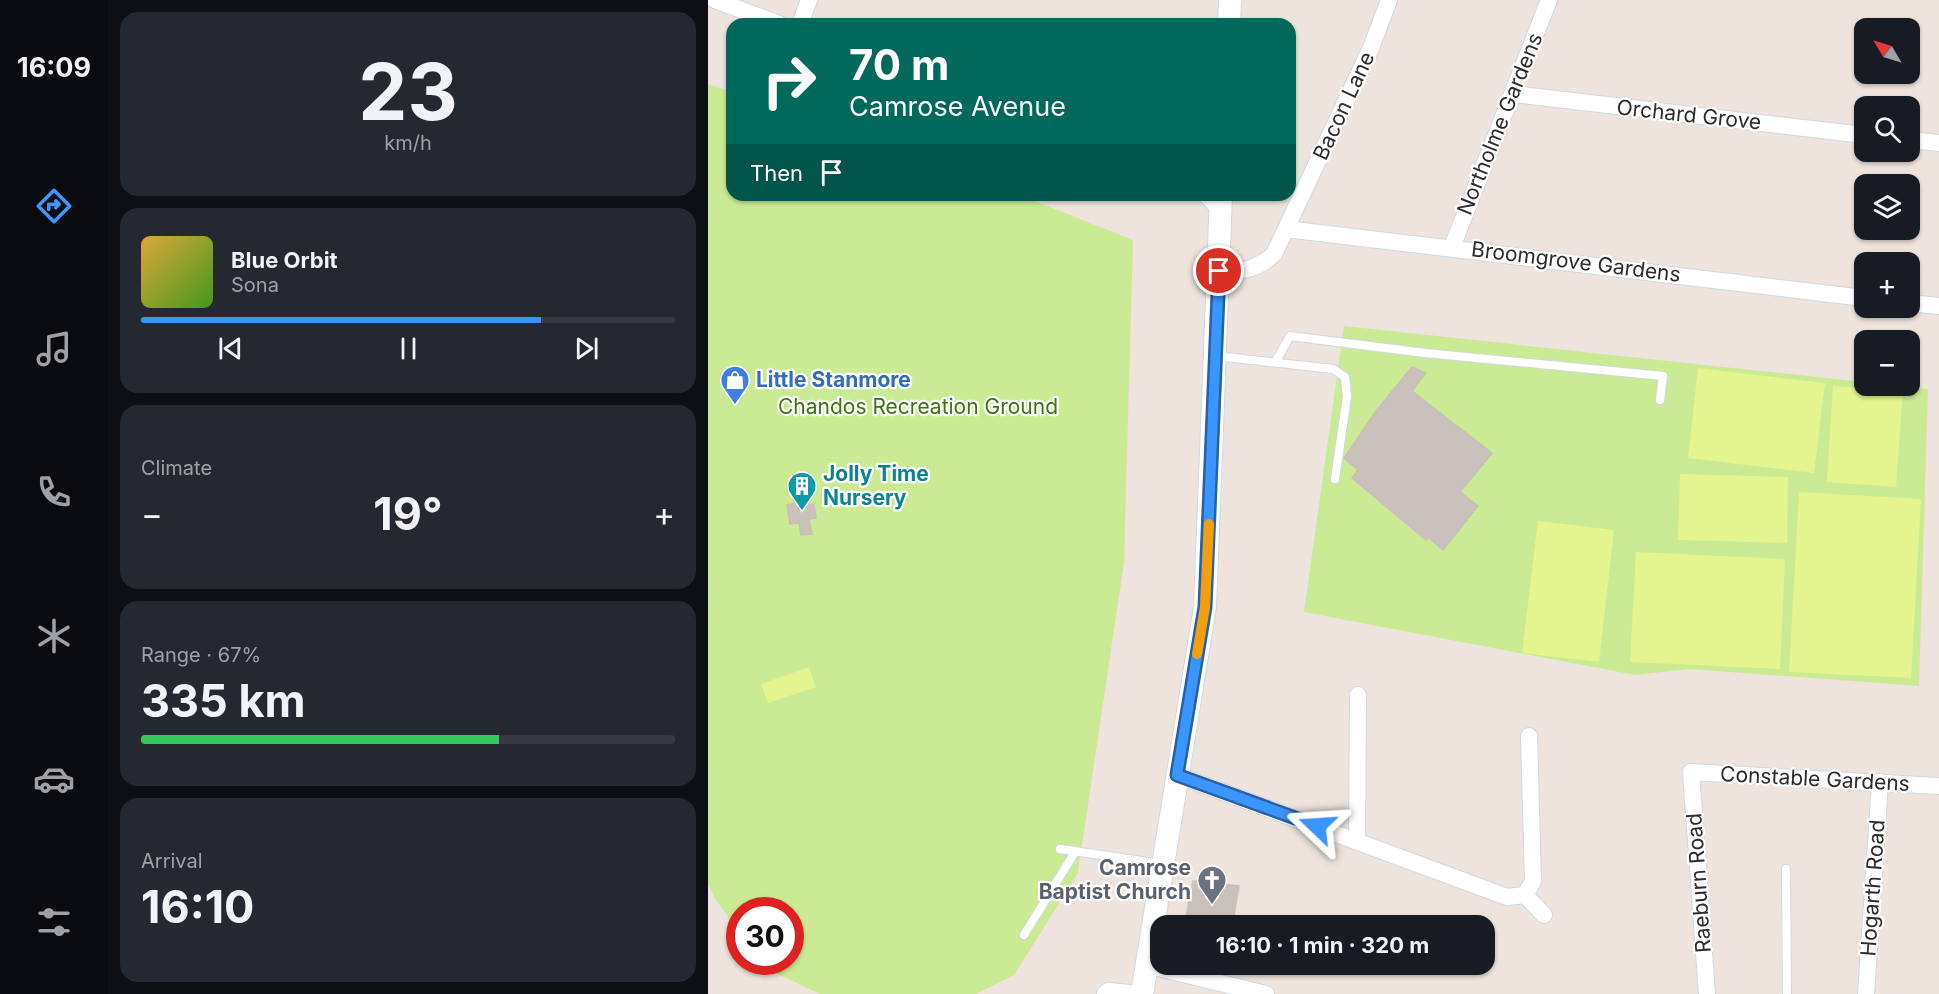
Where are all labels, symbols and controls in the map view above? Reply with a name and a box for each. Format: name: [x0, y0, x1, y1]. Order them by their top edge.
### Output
north arrow: [1854, 18, 1920, 84]
map controls: [1854, 18, 1920, 396]
street label: Northolme Gardens: [1452, 29, 1547, 218]
text: 70 m: [849, 39, 949, 90]
icon: right: [750, 42, 828, 120]
text: 23: [358, 44, 458, 139]
street label: Bacon Lane: [1308, 48, 1380, 164]
text: 16:09: [17, 51, 91, 84]
text: Camrose Avenue: [849, 90, 1066, 123]
street label: Orchard Grove: [1616, 94, 1763, 135]
button: search: [1854, 96, 1920, 162]
text: km/h: [384, 131, 432, 155]
icon: arrive: [815, 156, 848, 189]
text: Then: [750, 160, 803, 186]
button: layers: [1854, 174, 1920, 240]
icon: directions: [33, 185, 75, 227]
street label: Broomgrove Gardens: [1470, 236, 1682, 287]
pin: [1193, 245, 1244, 296]
text: Blue Orbit: [231, 247, 338, 273]
button: +: [1854, 252, 1920, 318]
icon: arrive: [1202, 254, 1235, 287]
text: Sona: [231, 273, 279, 297]
icon: music: [33, 328, 75, 370]
button: −: [1854, 330, 1920, 396]
icon: previous: [214, 332, 247, 365]
icon: pause: [392, 332, 425, 365]
icon: next: [570, 332, 603, 365]
shop icon: Little Stanmore: [719, 364, 751, 406]
place label: Little Stanmore: [756, 367, 911, 392]
park label: Chandos Recreation Ground: [778, 394, 1058, 419]
text: Climate: [141, 456, 212, 480]
place label: Jolly Time Nursery: [823, 461, 929, 510]
building icon: Jolly Time Nursery: [786, 470, 818, 512]
icon: phone: [33, 471, 75, 513]
text: 19°: [373, 486, 443, 541]
text: −: [141, 494, 163, 534]
text: +: [653, 494, 675, 534]
icon: climate: [33, 615, 75, 657]
text: Range · 67%: [141, 643, 261, 667]
text: 335 km: [141, 673, 306, 728]
icon: car: [33, 758, 75, 800]
street label: Constable Gardens: [1720, 761, 1911, 796]
position arrow: [1285, 794, 1349, 858]
street label: Raeburn Road: [1681, 812, 1716, 954]
street label: Hogarth Road: [1855, 819, 1890, 957]
text: Arrival: [141, 849, 203, 873]
place label: Camrose Baptist Church: [1039, 855, 1191, 904]
church icon: Camrose Baptist Church: [1196, 864, 1228, 906]
text: 16:10: [141, 879, 254, 934]
speed limit sign: 30: [726, 897, 804, 975]
icon: filters: [33, 901, 75, 943]
text: 16:10 · 1 min · 320 m: [1216, 932, 1429, 958]

